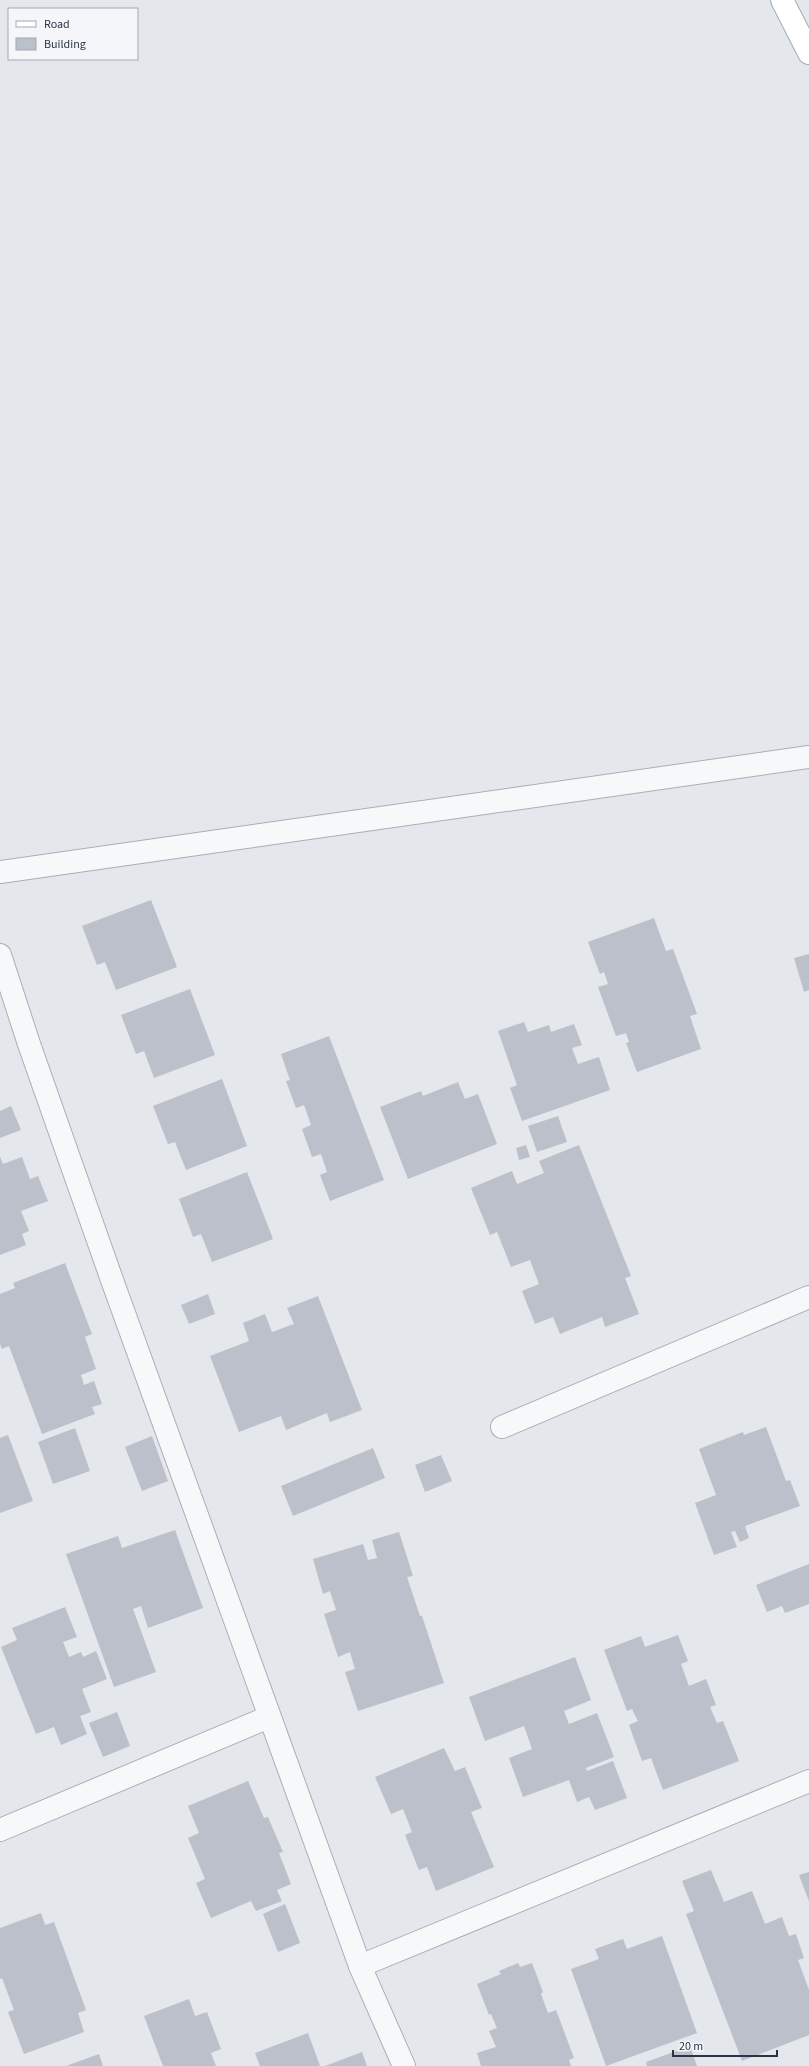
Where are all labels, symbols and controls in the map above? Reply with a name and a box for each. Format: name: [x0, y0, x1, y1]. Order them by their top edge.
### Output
legend: [8, 8, 138, 60]
text: Road: [44, 16, 70, 33]
text: Building: [44, 36, 86, 53]
scale bar: [673, 2032, 777, 2058]
text: 20 m: [679, 2038, 703, 2055]

